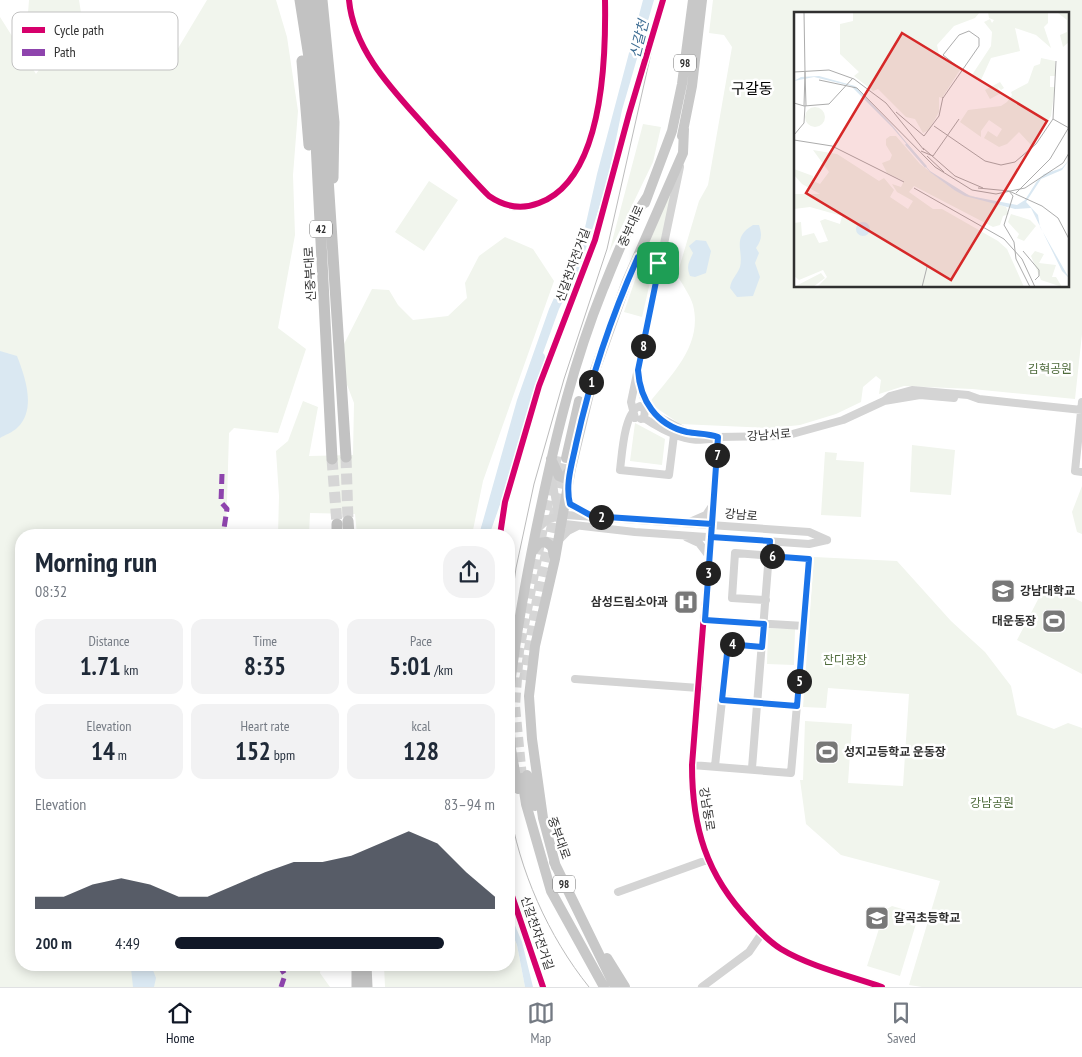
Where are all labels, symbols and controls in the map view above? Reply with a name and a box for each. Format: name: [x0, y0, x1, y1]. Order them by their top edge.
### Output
legend: [12, 12, 178, 70]
inset map: [794, 12, 1070, 288]
water label: 신갈천: [626, 17, 653, 60]
text: Cycle path: [54, 21, 104, 39]
text: Path: [54, 43, 76, 61]
road number: 98: [674, 54, 696, 72]
district label: 구갈동: [731, 79, 773, 98]
street label: 중부대로: [615, 203, 646, 249]
road number: 42: [310, 220, 332, 238]
street label: 신갈천자전거길: [552, 226, 593, 304]
pin: [637, 242, 679, 284]
street label: 신중부대로: [301, 246, 318, 302]
icon: arrive: [644, 249, 672, 277]
pin: 8: [630, 334, 656, 358]
text: 8: [640, 337, 647, 355]
park label: 김혁공원: [1028, 361, 1072, 376]
pin: 1: [578, 370, 604, 394]
text: 1: [588, 373, 595, 391]
street label: 강남서로: [746, 425, 792, 444]
pin: 7: [704, 442, 730, 468]
text: 7: [714, 446, 721, 464]
pin: 2: [588, 504, 614, 530]
street label: 강남로: [724, 506, 758, 523]
text: 2: [598, 508, 605, 526]
text: Morning run: [35, 543, 157, 580]
pin: 6: [760, 544, 784, 568]
button: share: [443, 546, 495, 598]
text: 6: [769, 547, 776, 565]
pin: 3: [696, 560, 720, 586]
text: 3: [705, 564, 712, 582]
school or university icon: 강남대학교: [990, 578, 1016, 604]
text: 08:32: [35, 581, 67, 601]
place label: 강남대학교: [1020, 583, 1075, 598]
hospital icon: 삼성드림소아과: [673, 589, 699, 615]
place label: 삼성드림소아과: [591, 594, 668, 609]
sports icon: 대운동장: [1041, 608, 1067, 634]
place label: 대운동장: [992, 613, 1036, 628]
text: Distance: [88, 632, 130, 650]
text: Time: [253, 632, 277, 650]
text: Pace: [410, 632, 432, 650]
pin: 4: [720, 632, 744, 656]
text: 4: [729, 635, 736, 653]
text: 1.71: [80, 650, 121, 682]
text: 8:35: [244, 650, 286, 682]
text: 5:01: [389, 650, 431, 682]
park label: 잔디광장: [823, 652, 867, 667]
text: km: [121, 661, 138, 679]
text: /km: [431, 661, 453, 679]
pin: 5: [786, 668, 812, 694]
text: 5: [796, 672, 803, 690]
text: Elevation: [87, 717, 131, 735]
text: Heart rate: [241, 717, 289, 735]
text: kcal: [411, 717, 431, 735]
text: 14: [91, 735, 115, 767]
text: 152: [235, 735, 271, 767]
text: 128: [403, 735, 439, 767]
sports icon: 성지고등학교 운동장: [814, 739, 840, 765]
place label: 성지고등학교 운동장: [844, 744, 946, 759]
text: m: [115, 746, 127, 764]
text: bpm: [271, 746, 295, 764]
street label: 강남동로: [697, 786, 718, 832]
text: Elevation: [35, 794, 86, 814]
text: 83–94 m: [444, 794, 495, 814]
park label: 강남공원: [970, 795, 1014, 810]
street label: 중부대로: [545, 815, 574, 861]
road number: 98: [553, 876, 575, 892]
street label: 신갈천자전거길: [518, 894, 557, 972]
school or university icon: 갈곡초등학교: [864, 905, 890, 931]
place label: 갈곡초등학교: [894, 910, 960, 925]
text: 200 m: [35, 933, 72, 953]
text: 4:49: [115, 933, 140, 953]
tab: Home: [166, 999, 195, 1047]
tab: Map: [527, 999, 555, 1047]
tab: Saved: [887, 999, 916, 1047]

